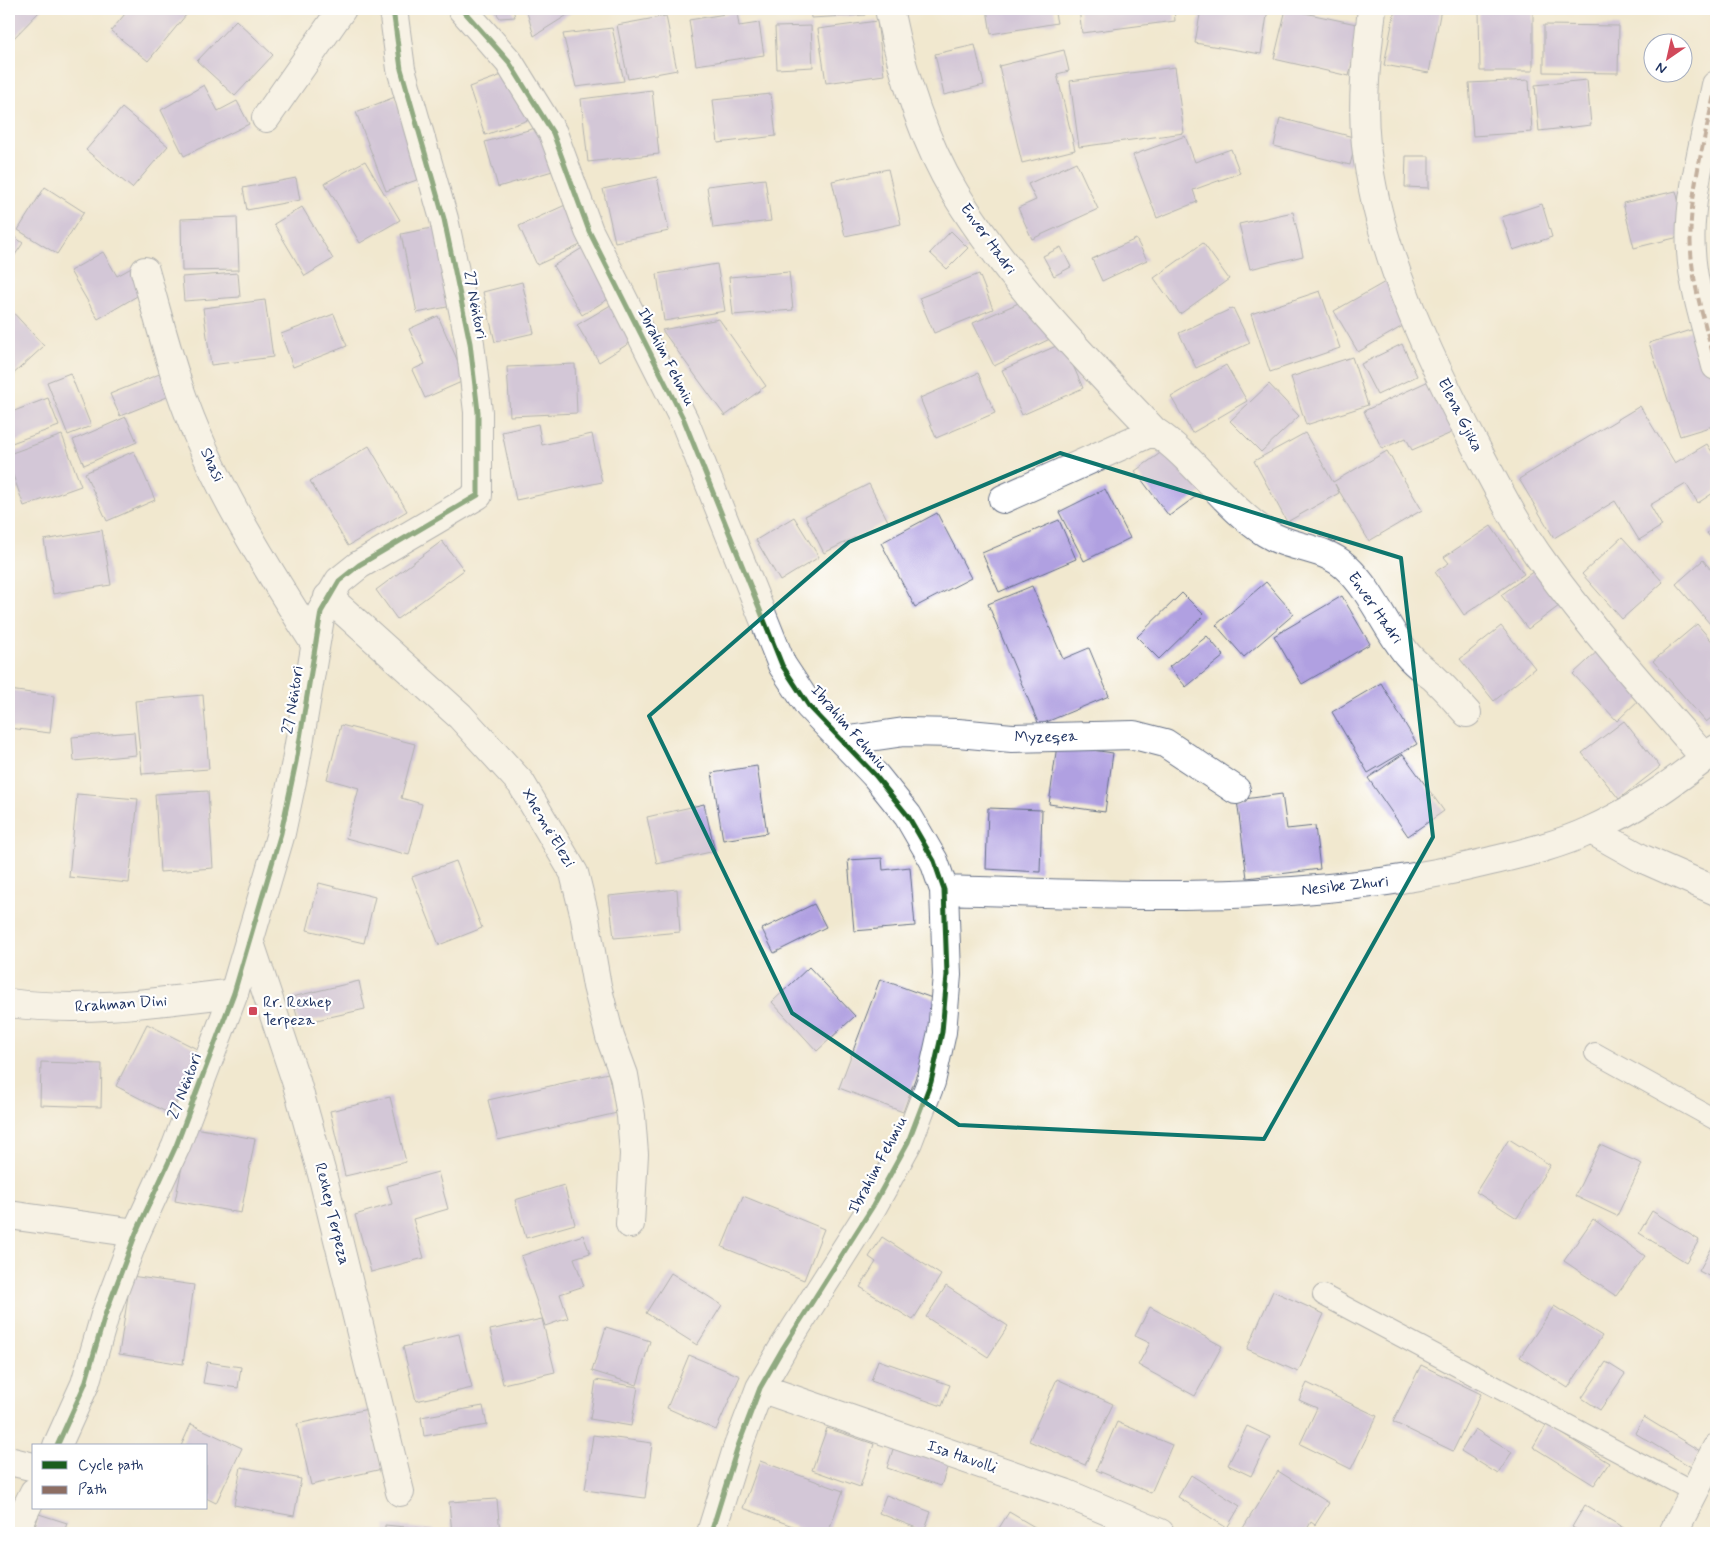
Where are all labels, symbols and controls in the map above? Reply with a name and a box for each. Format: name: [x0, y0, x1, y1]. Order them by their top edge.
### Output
north arrow: [1642, 32, 1692, 82]
text: N: [1652, 58, 1670, 78]
street label: Enver Hadri: [955, 199, 1021, 279]
street label: 27 Nëntori: [458, 269, 492, 341]
street label: Ibrahim Fehmiu: [632, 304, 700, 410]
street label: Elena Gjika: [1432, 374, 1488, 456]
street label: Shasi: [195, 444, 229, 486]
street label: Enver Hadri: [1343, 568, 1408, 648]
street label: 27 Nëntori: [277, 664, 309, 736]
street label: Ibrahim Fehmiu: [806, 680, 892, 776]
street label: Myzeqea: [1014, 726, 1078, 748]
street label: Xhemë Elezi: [516, 785, 580, 871]
street label: Nesibe Zhuri: [1300, 871, 1390, 901]
street label: Rrahman Dini: [74, 990, 168, 1018]
place label: Rr. Rexhep Terpeza: [263, 992, 331, 1031]
marker: Rr. Rexhep Terpeza: [247, 1005, 259, 1017]
street label: 27 Nëntori: [163, 1050, 207, 1122]
street label: Ibrahim Fehmiu: [843, 1112, 913, 1217]
street label: Rexhep Terpeza: [309, 1161, 355, 1267]
street label: Isa Havolli: [924, 1435, 1000, 1479]
legend: [32, 1444, 208, 1510]
text: Cycle path: [78, 1456, 143, 1476]
text: Path: [78, 1480, 107, 1500]

